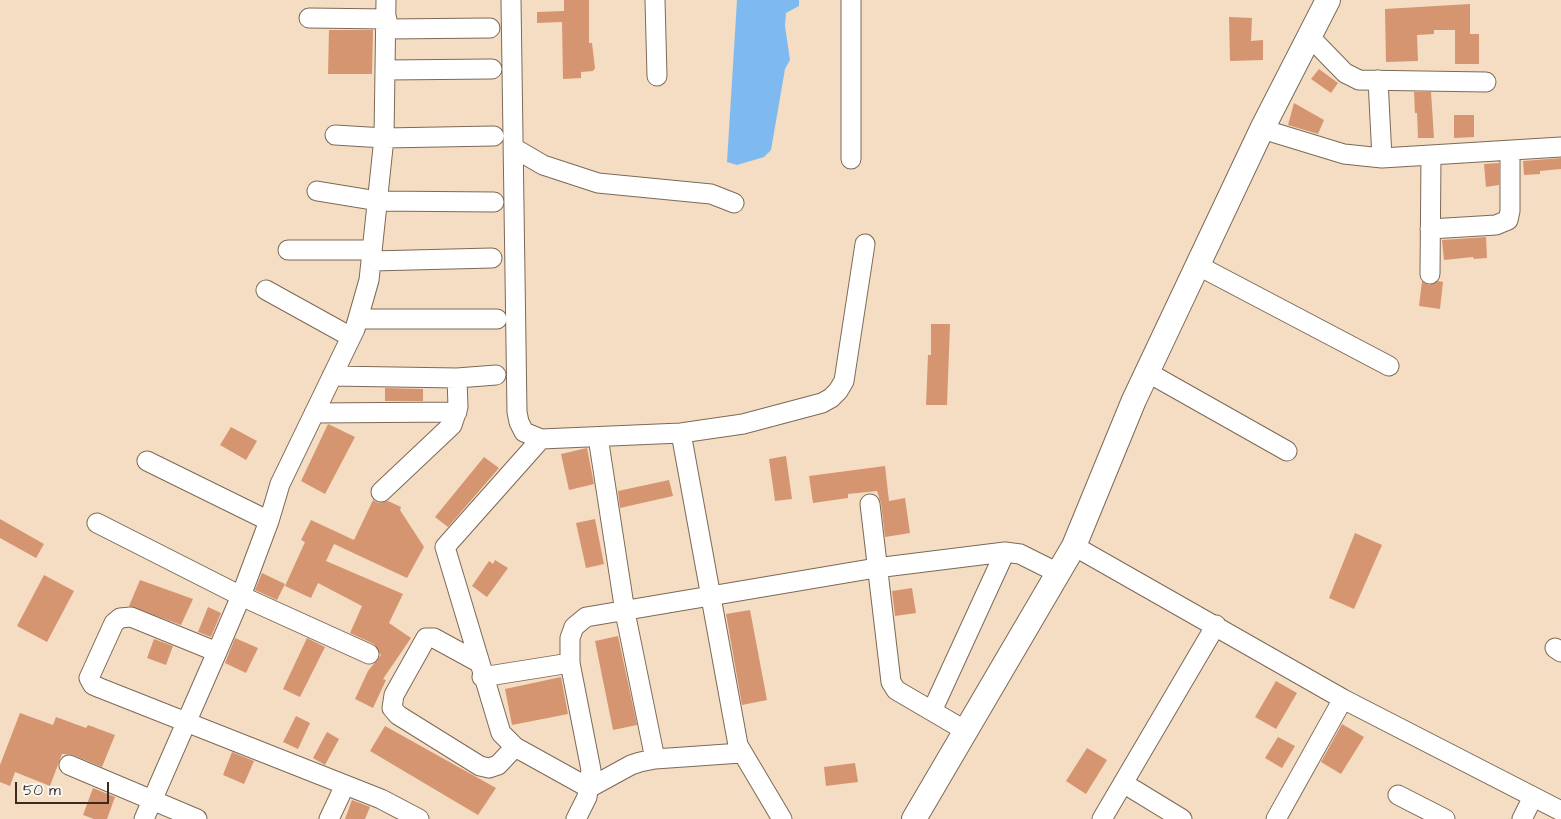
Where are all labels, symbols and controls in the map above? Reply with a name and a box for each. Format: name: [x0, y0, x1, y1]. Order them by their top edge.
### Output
scale bar: [18, 772, 111, 804]
text: 50 m: [23, 780, 61, 801]

